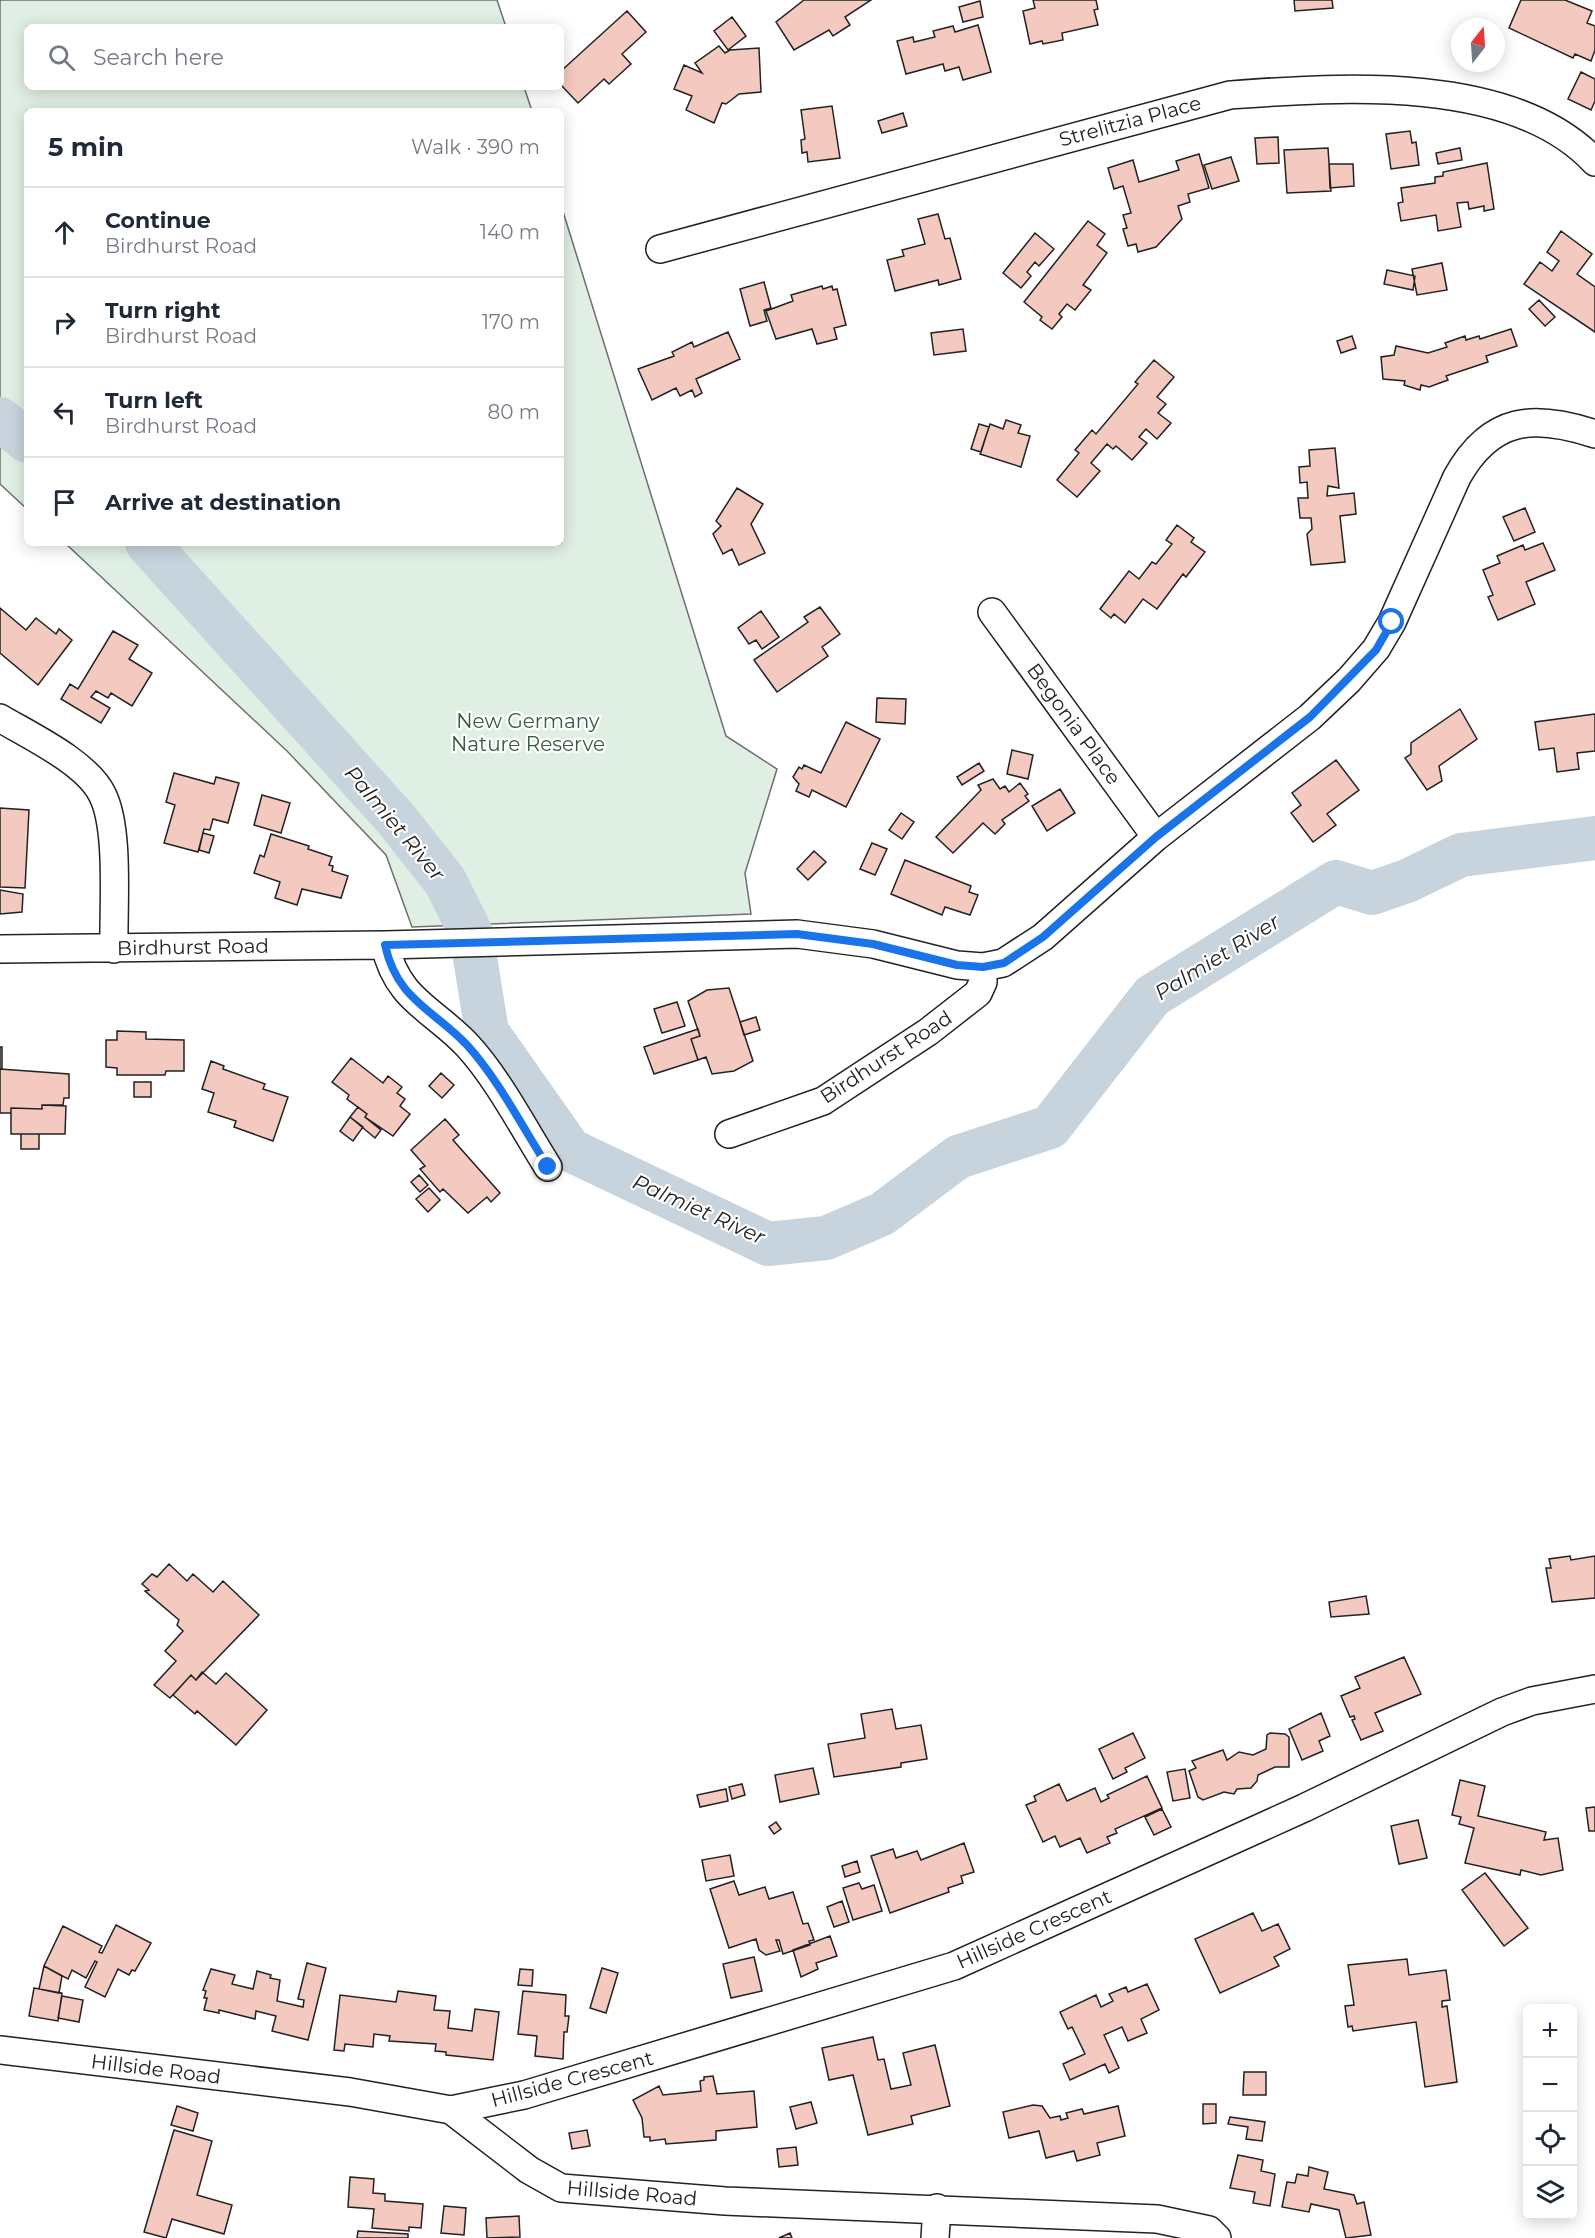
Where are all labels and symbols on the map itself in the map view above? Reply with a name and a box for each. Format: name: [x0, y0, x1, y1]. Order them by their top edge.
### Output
north arrow: [1451, 18, 1505, 72]
street label: Strelitzia Place: [1056, 90, 1204, 152]
route start: [1378, 608, 1404, 634]
street label: Begonia Place: [1022, 659, 1126, 789]
park label: New Germany Nature Reserve: [451, 709, 605, 756]
water label: Palmiet River: [340, 760, 451, 886]
water label: Palmiet River: [1150, 908, 1284, 1005]
street label: Birdhurst Road: [117, 934, 269, 960]
street label: Birdhurst Road: [816, 1006, 956, 1108]
route end: [534, 1153, 560, 1179]
water label: Palmiet River: [629, 1169, 770, 1250]
street label: Hillside Crescent: [953, 1884, 1115, 1974]
street label: Hillside Crescent: [488, 2046, 656, 2112]
street label: Hillside Road: [90, 2049, 222, 2089]
street label: Hillside Road: [566, 2175, 698, 2211]

